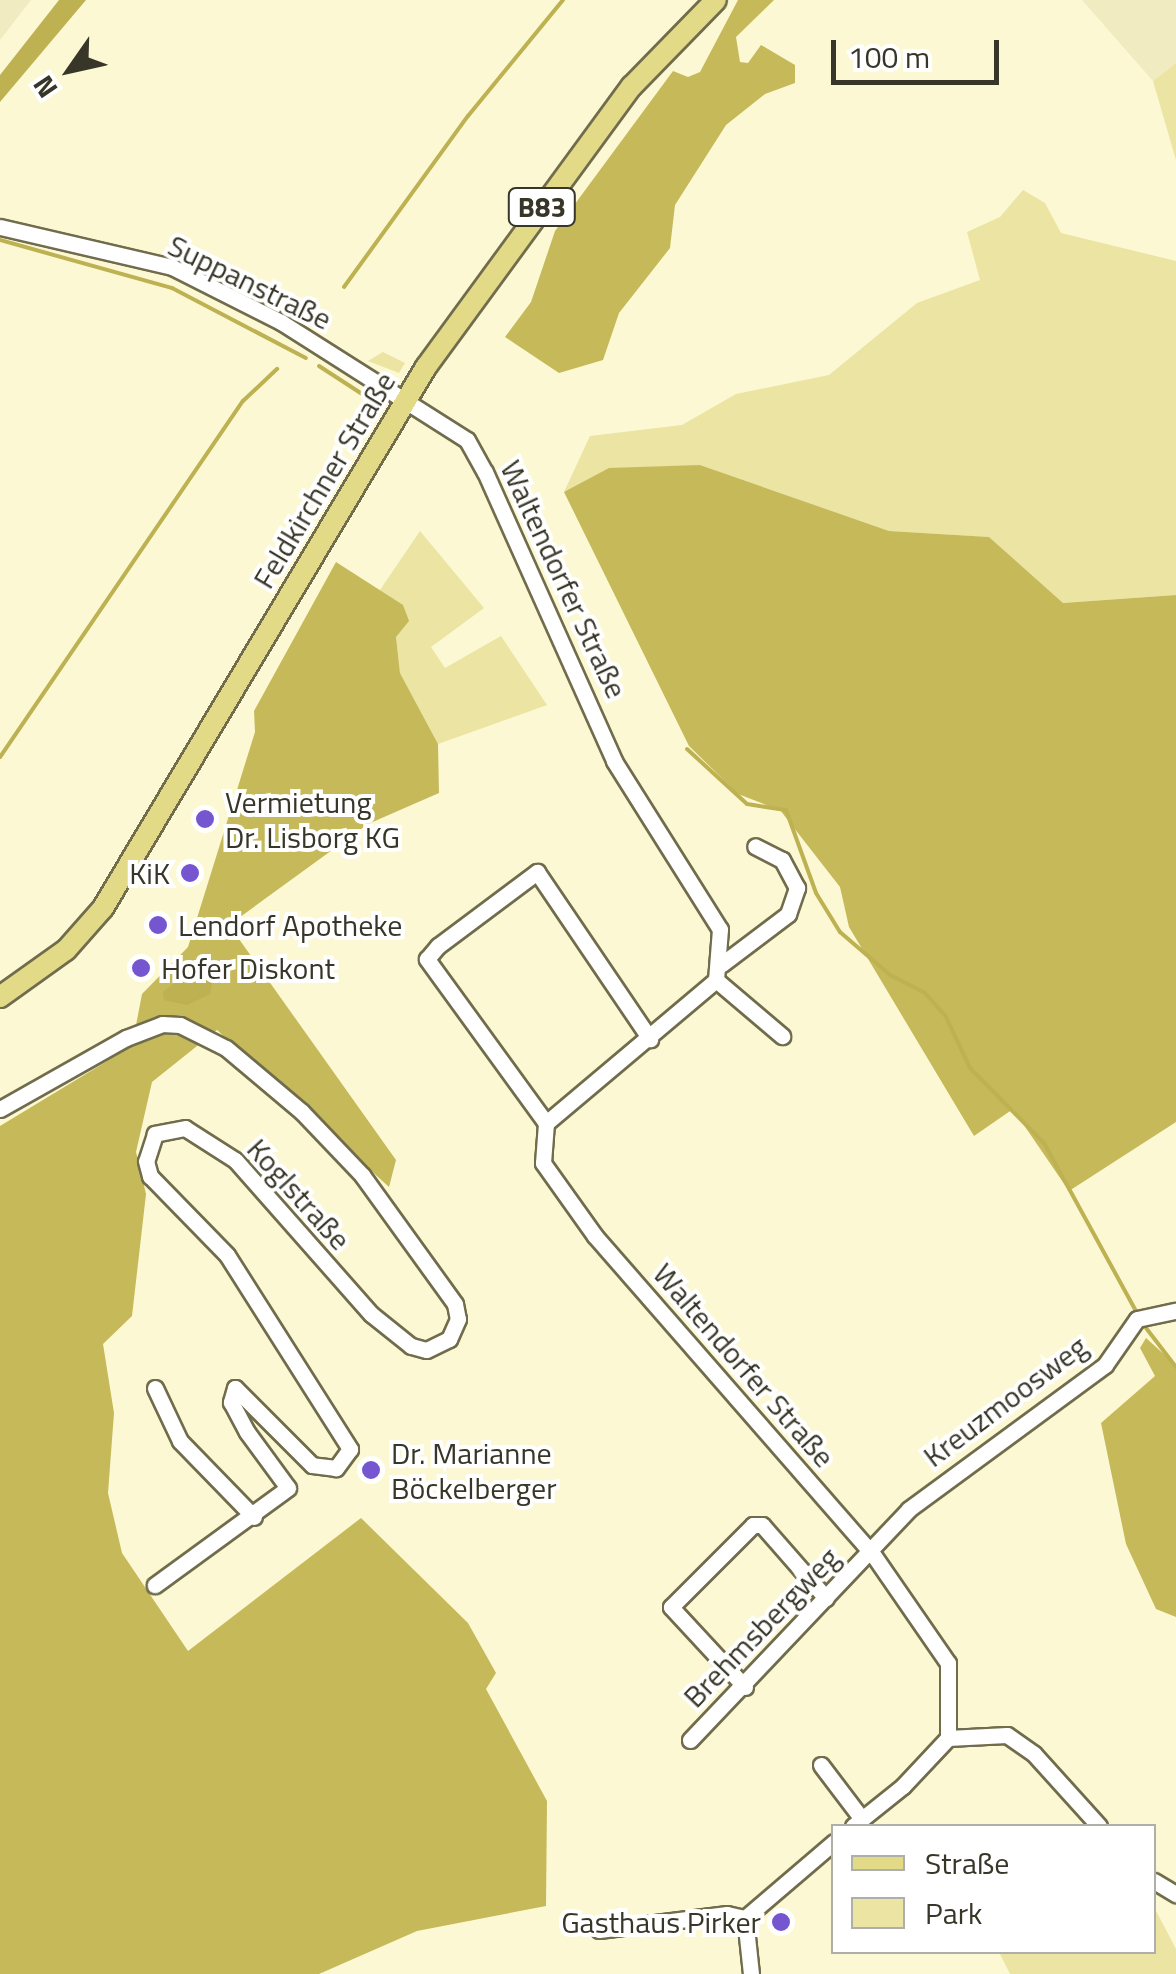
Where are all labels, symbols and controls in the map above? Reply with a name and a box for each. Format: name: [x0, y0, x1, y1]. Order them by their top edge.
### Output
north arrow: [20, 20, 120, 120]
scale bar: [836, 20, 1004, 82]
text: 100 m: [848, 34, 930, 80]
text: N: [21, 67, 68, 107]
road number: B83: [507, 184, 577, 230]
street label: Suppanstraße: [162, 227, 338, 337]
street label: Feldkirchner Straße: [245, 365, 403, 595]
street label: Waltendorfer Straße: [493, 454, 635, 704]
place label: Vermietung Dr. Lisborg KG: [225, 784, 400, 854]
marker: Vermietung Dr. Lisborg KG: [194, 808, 216, 830]
place label: KiK: [129, 855, 170, 891]
marker: KiK: [179, 862, 201, 884]
place label: Lendorf Apotheke: [178, 907, 402, 943]
marker: Lendorf Apotheke: [147, 914, 169, 936]
place label: Hofer Diskont: [161, 950, 335, 986]
marker: Hofer Diskont: [130, 957, 152, 979]
street label: Koglstraße: [240, 1131, 358, 1257]
street label: Waltendorfer Straße: [646, 1256, 842, 1474]
street label: Kreuzmoosweg: [916, 1328, 1094, 1474]
place label: Dr. Marianne Böckelberger: [391, 1435, 557, 1506]
marker: Dr. Marianne Böckelberger: [360, 1459, 382, 1481]
street label: Brehmsbergweg: [676, 1539, 846, 1715]
legend: [831, 1824, 1156, 1954]
text: Straße: [925, 1840, 1009, 1886]
text: Park: [925, 1890, 982, 1936]
place label: Gasthaus Pirker: [561, 1904, 761, 1940]
marker: Gasthaus Pirker: [770, 1911, 792, 1933]

